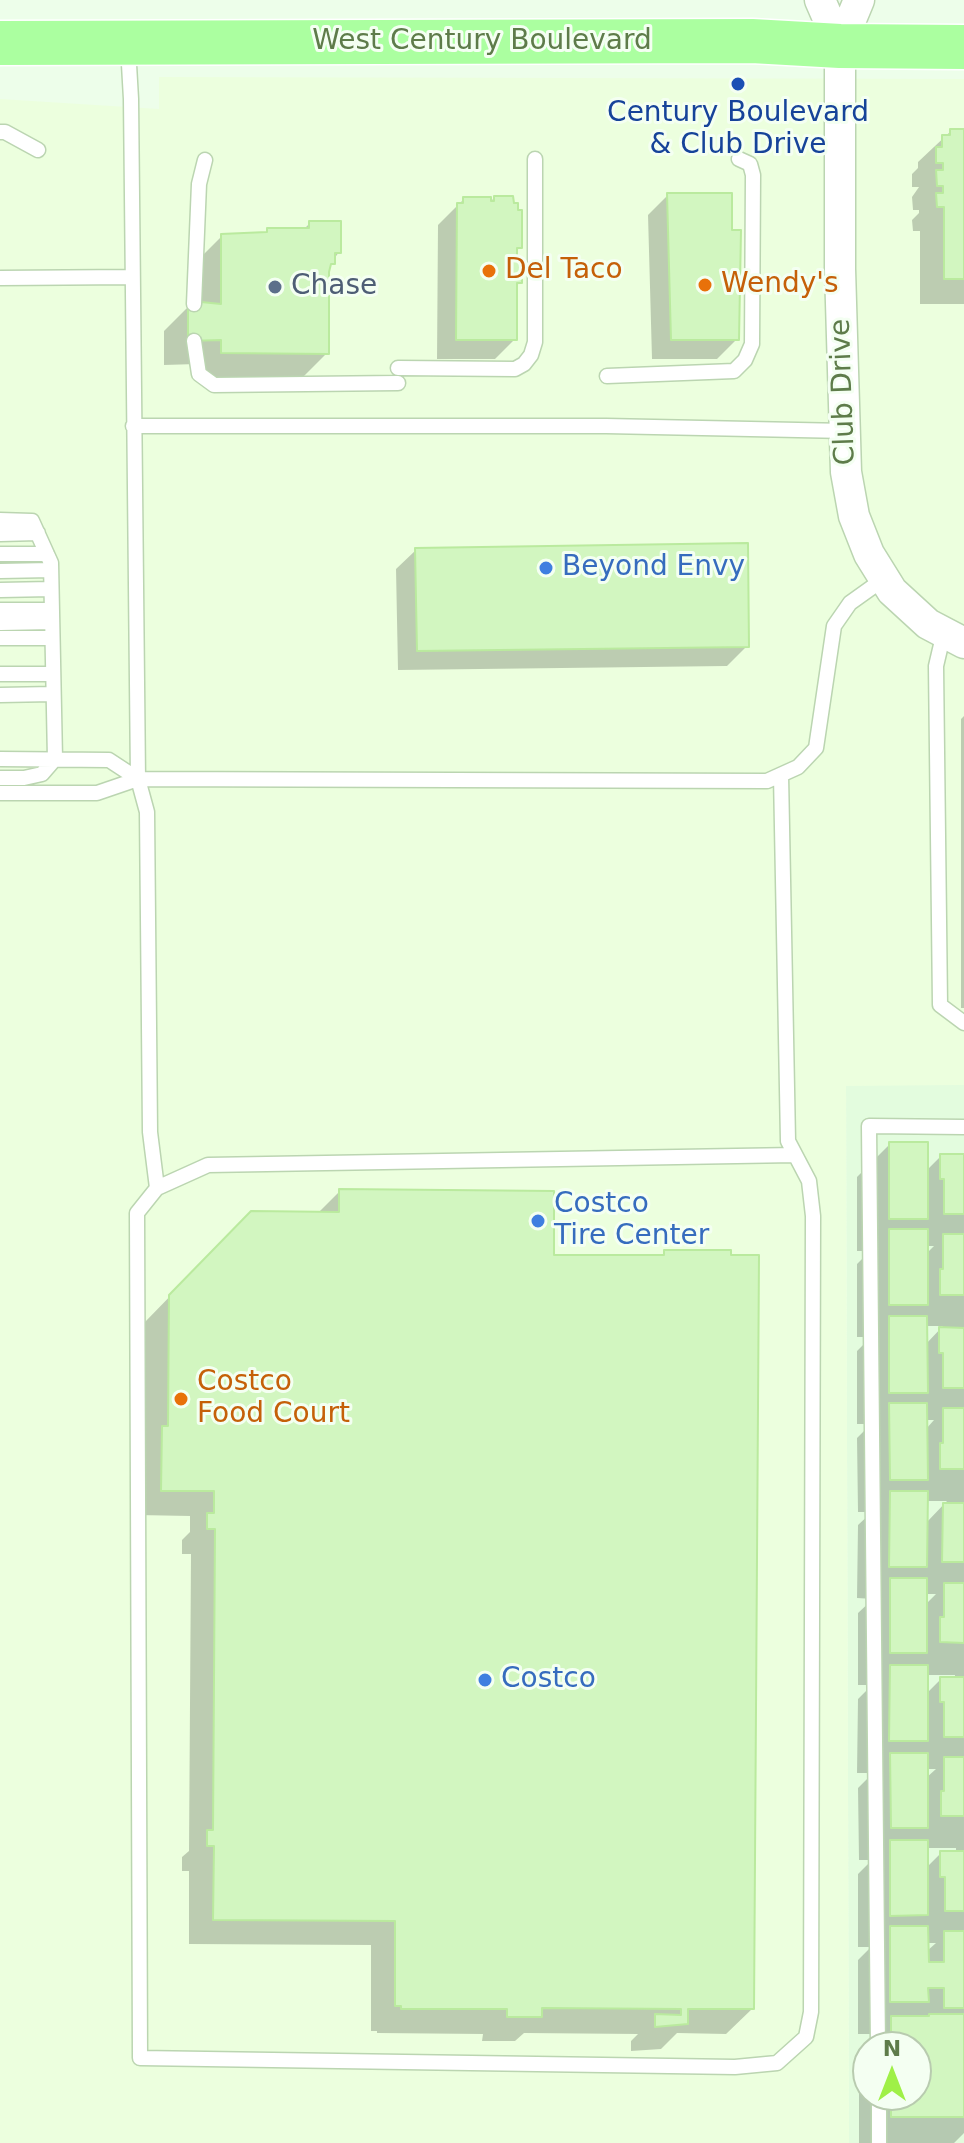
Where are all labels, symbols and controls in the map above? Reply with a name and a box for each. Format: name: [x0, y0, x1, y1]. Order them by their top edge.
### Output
street label: West Century Boulevard: [312, 25, 652, 59]
marker: Century Boulevard & Club Drive: [729, 75, 747, 93]
place label: Century Boulevard & Club Drive: [607, 97, 869, 163]
place label: Del Taco: [505, 254, 623, 288]
marker: Del Taco: [480, 262, 498, 280]
place label: Wendy's: [721, 268, 839, 302]
place label: Chase: [291, 270, 377, 304]
marker: Wendy's: [696, 276, 714, 294]
marker: Chase: [266, 278, 284, 296]
street label: Club Drive: [825, 318, 863, 466]
place label: Beyond Envy: [562, 551, 745, 585]
marker: Beyond Envy: [537, 559, 555, 577]
place label: Costco Tire Center: [554, 1188, 709, 1254]
marker: Costco Tire Center: [529, 1212, 547, 1230]
place label: Costco Food Court: [197, 1366, 350, 1432]
marker: Costco Food Court: [172, 1390, 190, 1408]
place label: Costco: [501, 1663, 596, 1697]
marker: Costco: [476, 1671, 494, 1689]
north arrow: [852, 2031, 932, 2111]
text: N: [883, 2036, 901, 2061]

